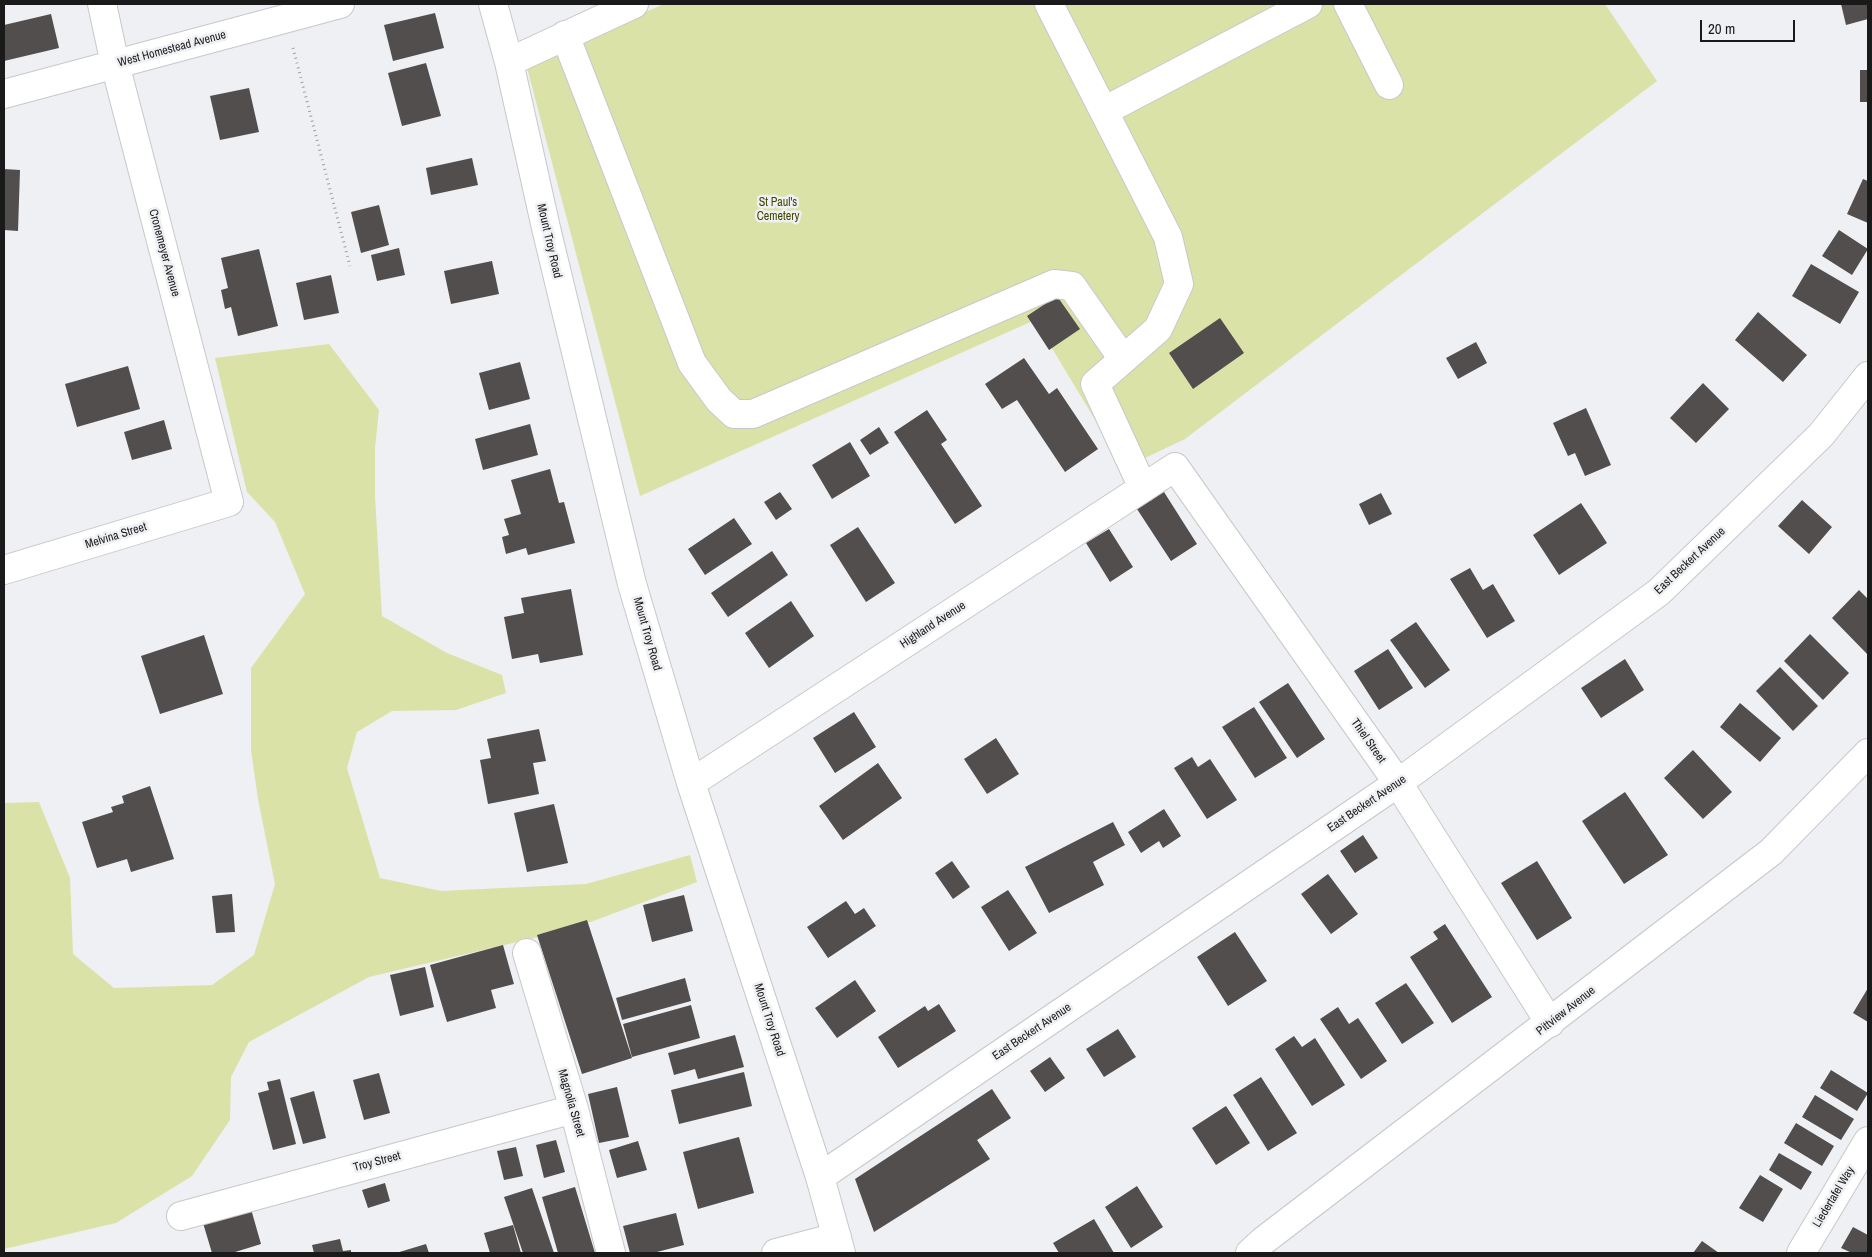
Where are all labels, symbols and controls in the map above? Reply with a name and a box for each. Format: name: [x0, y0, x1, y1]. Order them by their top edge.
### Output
scale bar: [1702, 10, 1797, 42]
text: 20 m: [1708, 18, 1735, 39]
street label: West Homestead Avenue: [116, 28, 228, 70]
park label: St Paul's Cemetery: [757, 196, 799, 224]
street label: Mount Troy Road: [533, 203, 565, 279]
street label: Cronemeyer Avenue: [145, 208, 183, 298]
street label: Melvina Street: [84, 520, 148, 552]
street label: East Beckert Avenue: [1652, 524, 1728, 598]
street label: Mount Troy Road: [630, 596, 664, 672]
street label: Highland Avenue: [897, 598, 969, 652]
street label: Thiel Street: [1348, 716, 1388, 766]
street label: East Beckert Avenue: [1325, 772, 1409, 836]
street label: Mount Troy Road: [750, 982, 788, 1058]
street label: Pittview Avenue: [1534, 983, 1598, 1039]
street label: East Beckert Avenue: [990, 1000, 1074, 1064]
street label: Magnolia Street: [555, 1068, 587, 1138]
street label: Troy Street: [352, 1149, 402, 1175]
street label: Liedertafel Way: [1810, 1164, 1858, 1230]

